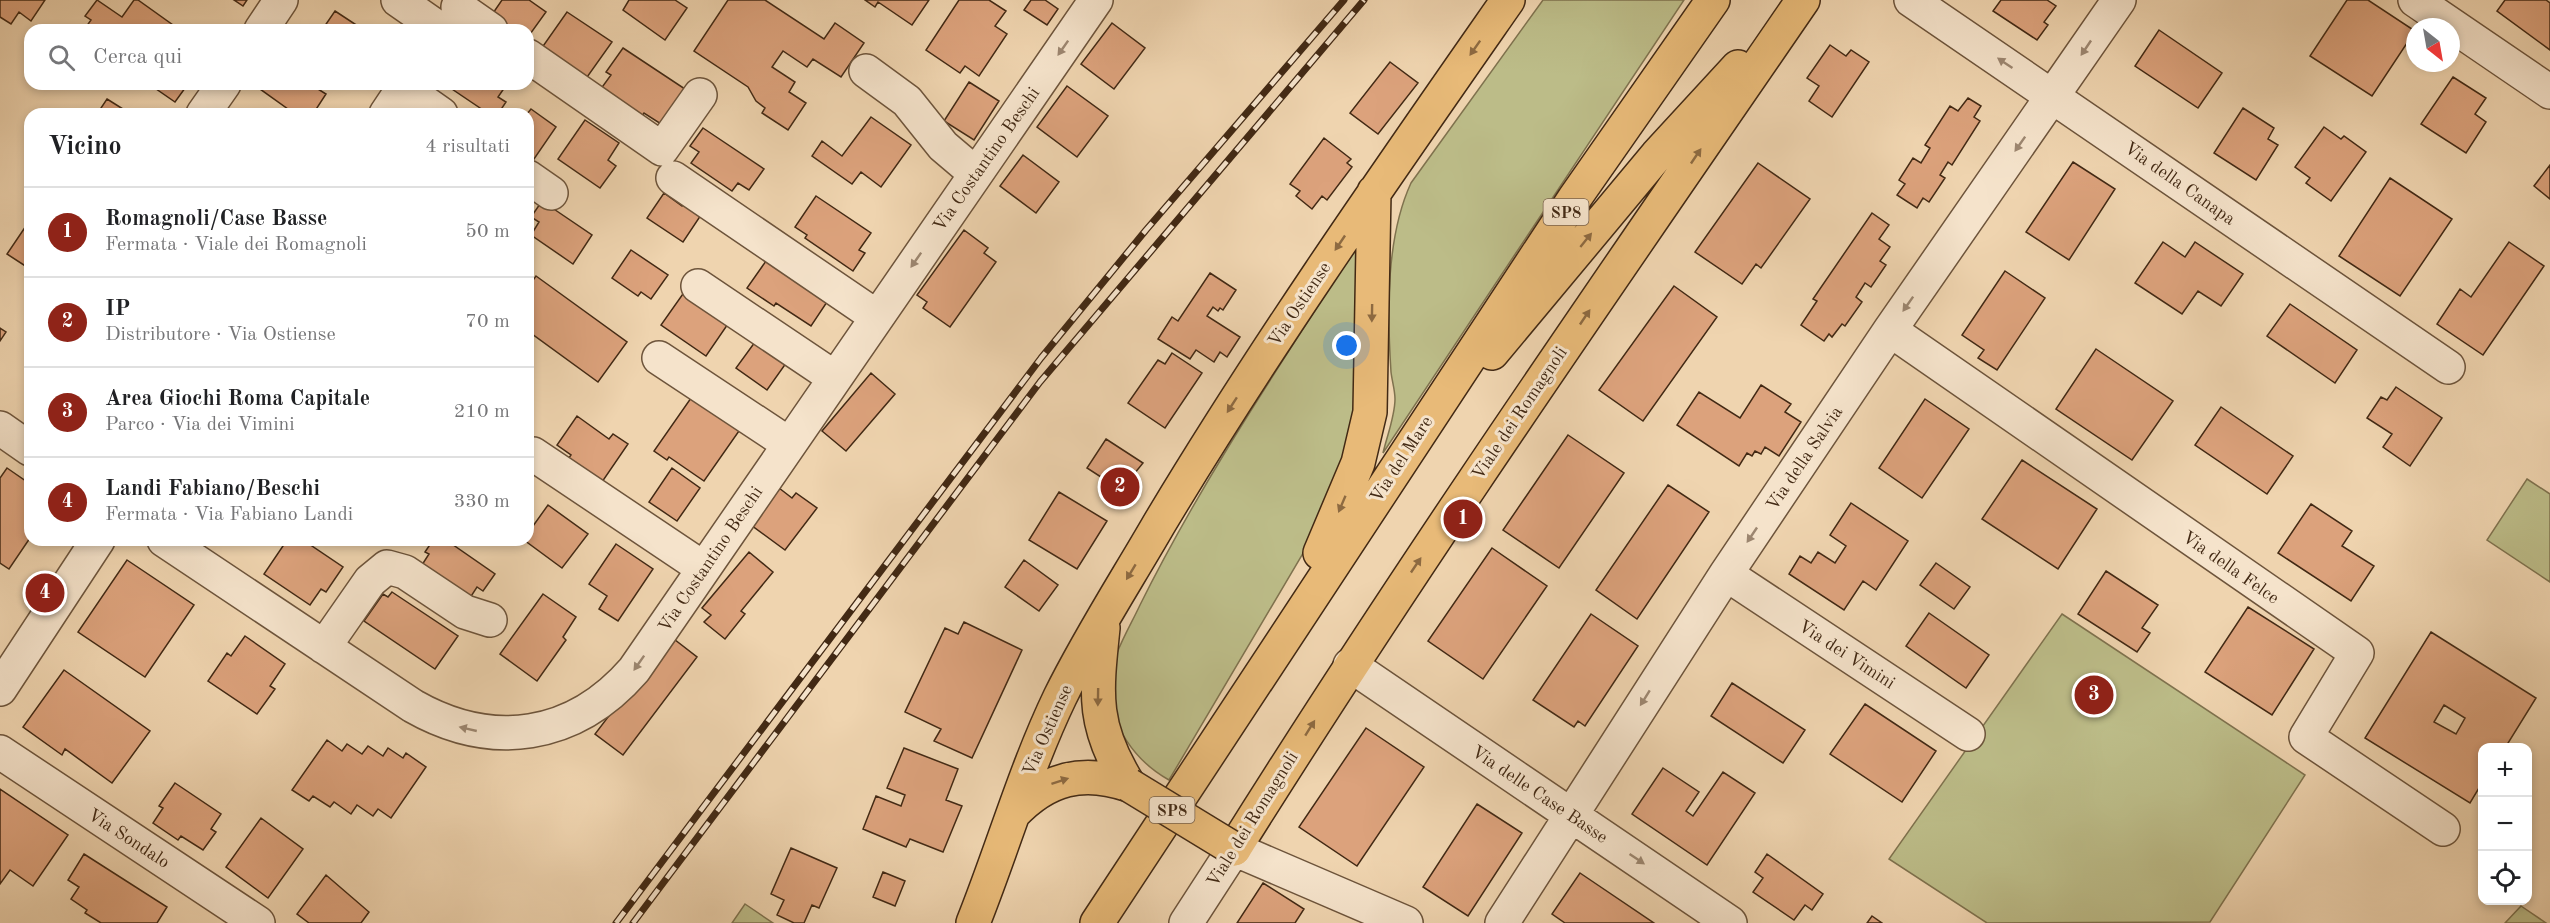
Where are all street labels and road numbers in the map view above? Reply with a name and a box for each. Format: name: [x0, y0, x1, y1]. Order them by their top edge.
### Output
street label: Via Costantino Beschi: [930, 84, 1043, 235]
street label: Via della Canapa: [2121, 139, 2238, 229]
road number: SP8: [1544, 199, 1588, 225]
street label: Via Ostiense: [1265, 259, 1335, 350]
street label: Viale dei Romagnoli: [1469, 344, 1571, 483]
street label: Via della Salvia: [1763, 403, 1846, 514]
street label: Via del Mare: [1367, 413, 1436, 506]
street label: Via Costantino Beschi: [655, 483, 766, 636]
street label: Via della Felce: [2179, 528, 2282, 608]
street label: Via dei Vimini: [1795, 617, 1898, 693]
street label: Via Ostiense: [1020, 682, 1076, 779]
street label: Via delle Case Basse: [1468, 743, 1611, 847]
street label: Viale dei Romagnoli: [1204, 749, 1302, 890]
road number: SP8: [1150, 797, 1194, 823]
street label: Via Sondalo: [84, 806, 173, 872]

